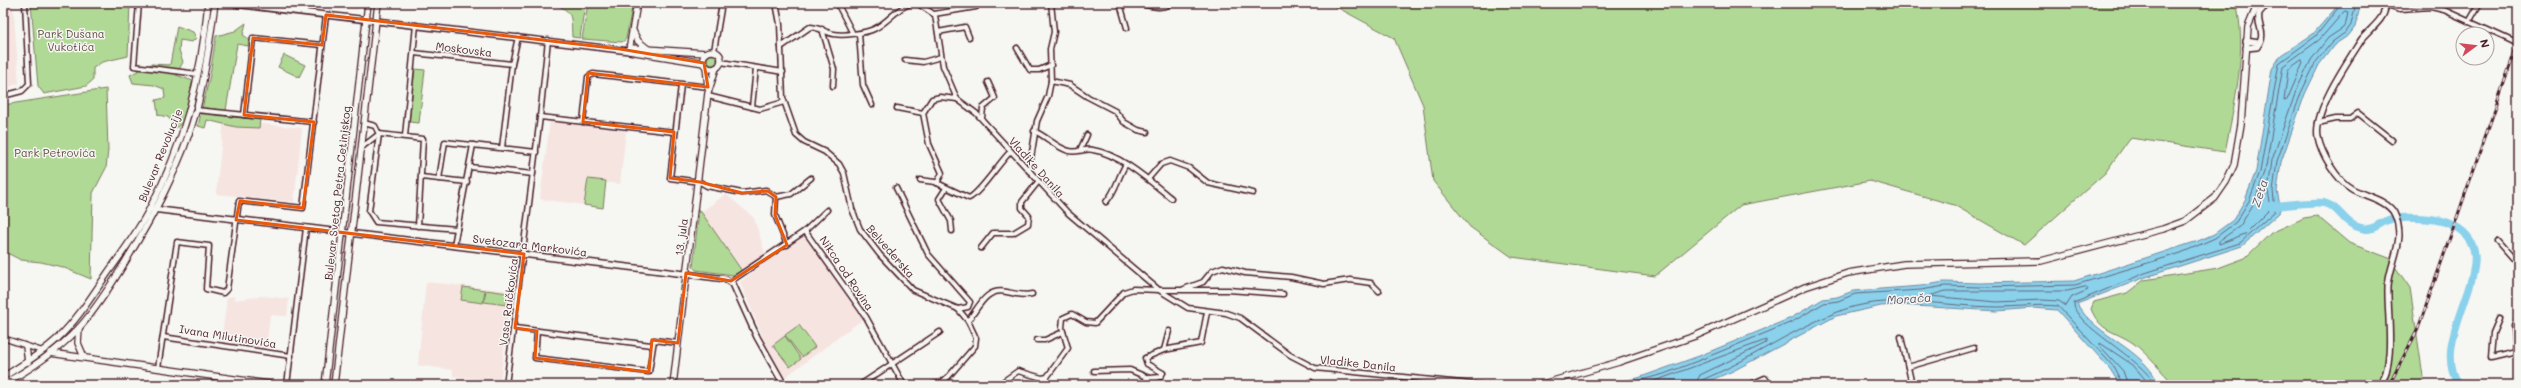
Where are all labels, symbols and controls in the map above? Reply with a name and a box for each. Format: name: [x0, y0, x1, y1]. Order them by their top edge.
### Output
park label: Park Dušana Vukotića: [37, 26, 105, 54]
north arrow: [2455, 26, 2495, 66]
text: N: [2477, 37, 2493, 49]
street label: Moskovska: [435, 38, 493, 60]
street label: Bulevar Svetog Petra Cetinjskog: [320, 105, 354, 281]
street label: Bulevar Revolucije: [134, 106, 186, 204]
street label: Vladike Danila: [1006, 133, 1068, 201]
park label: Park Petrovića: [14, 145, 96, 160]
water label: Zeta: [2247, 177, 2271, 209]
street label: 13. jula: [671, 217, 691, 257]
street label: Belvederska: [864, 221, 919, 281]
street label: Svetozara Markovića: [472, 231, 588, 259]
street label: Nikca od Rovina: [816, 233, 878, 313]
street label: Vasa Raičkovića: [495, 257, 521, 347]
water label: Morača: [1886, 288, 1932, 308]
street label: Ivana Milutinovića: [178, 321, 278, 351]
street label: Vladike Danila: [1319, 352, 1397, 374]

